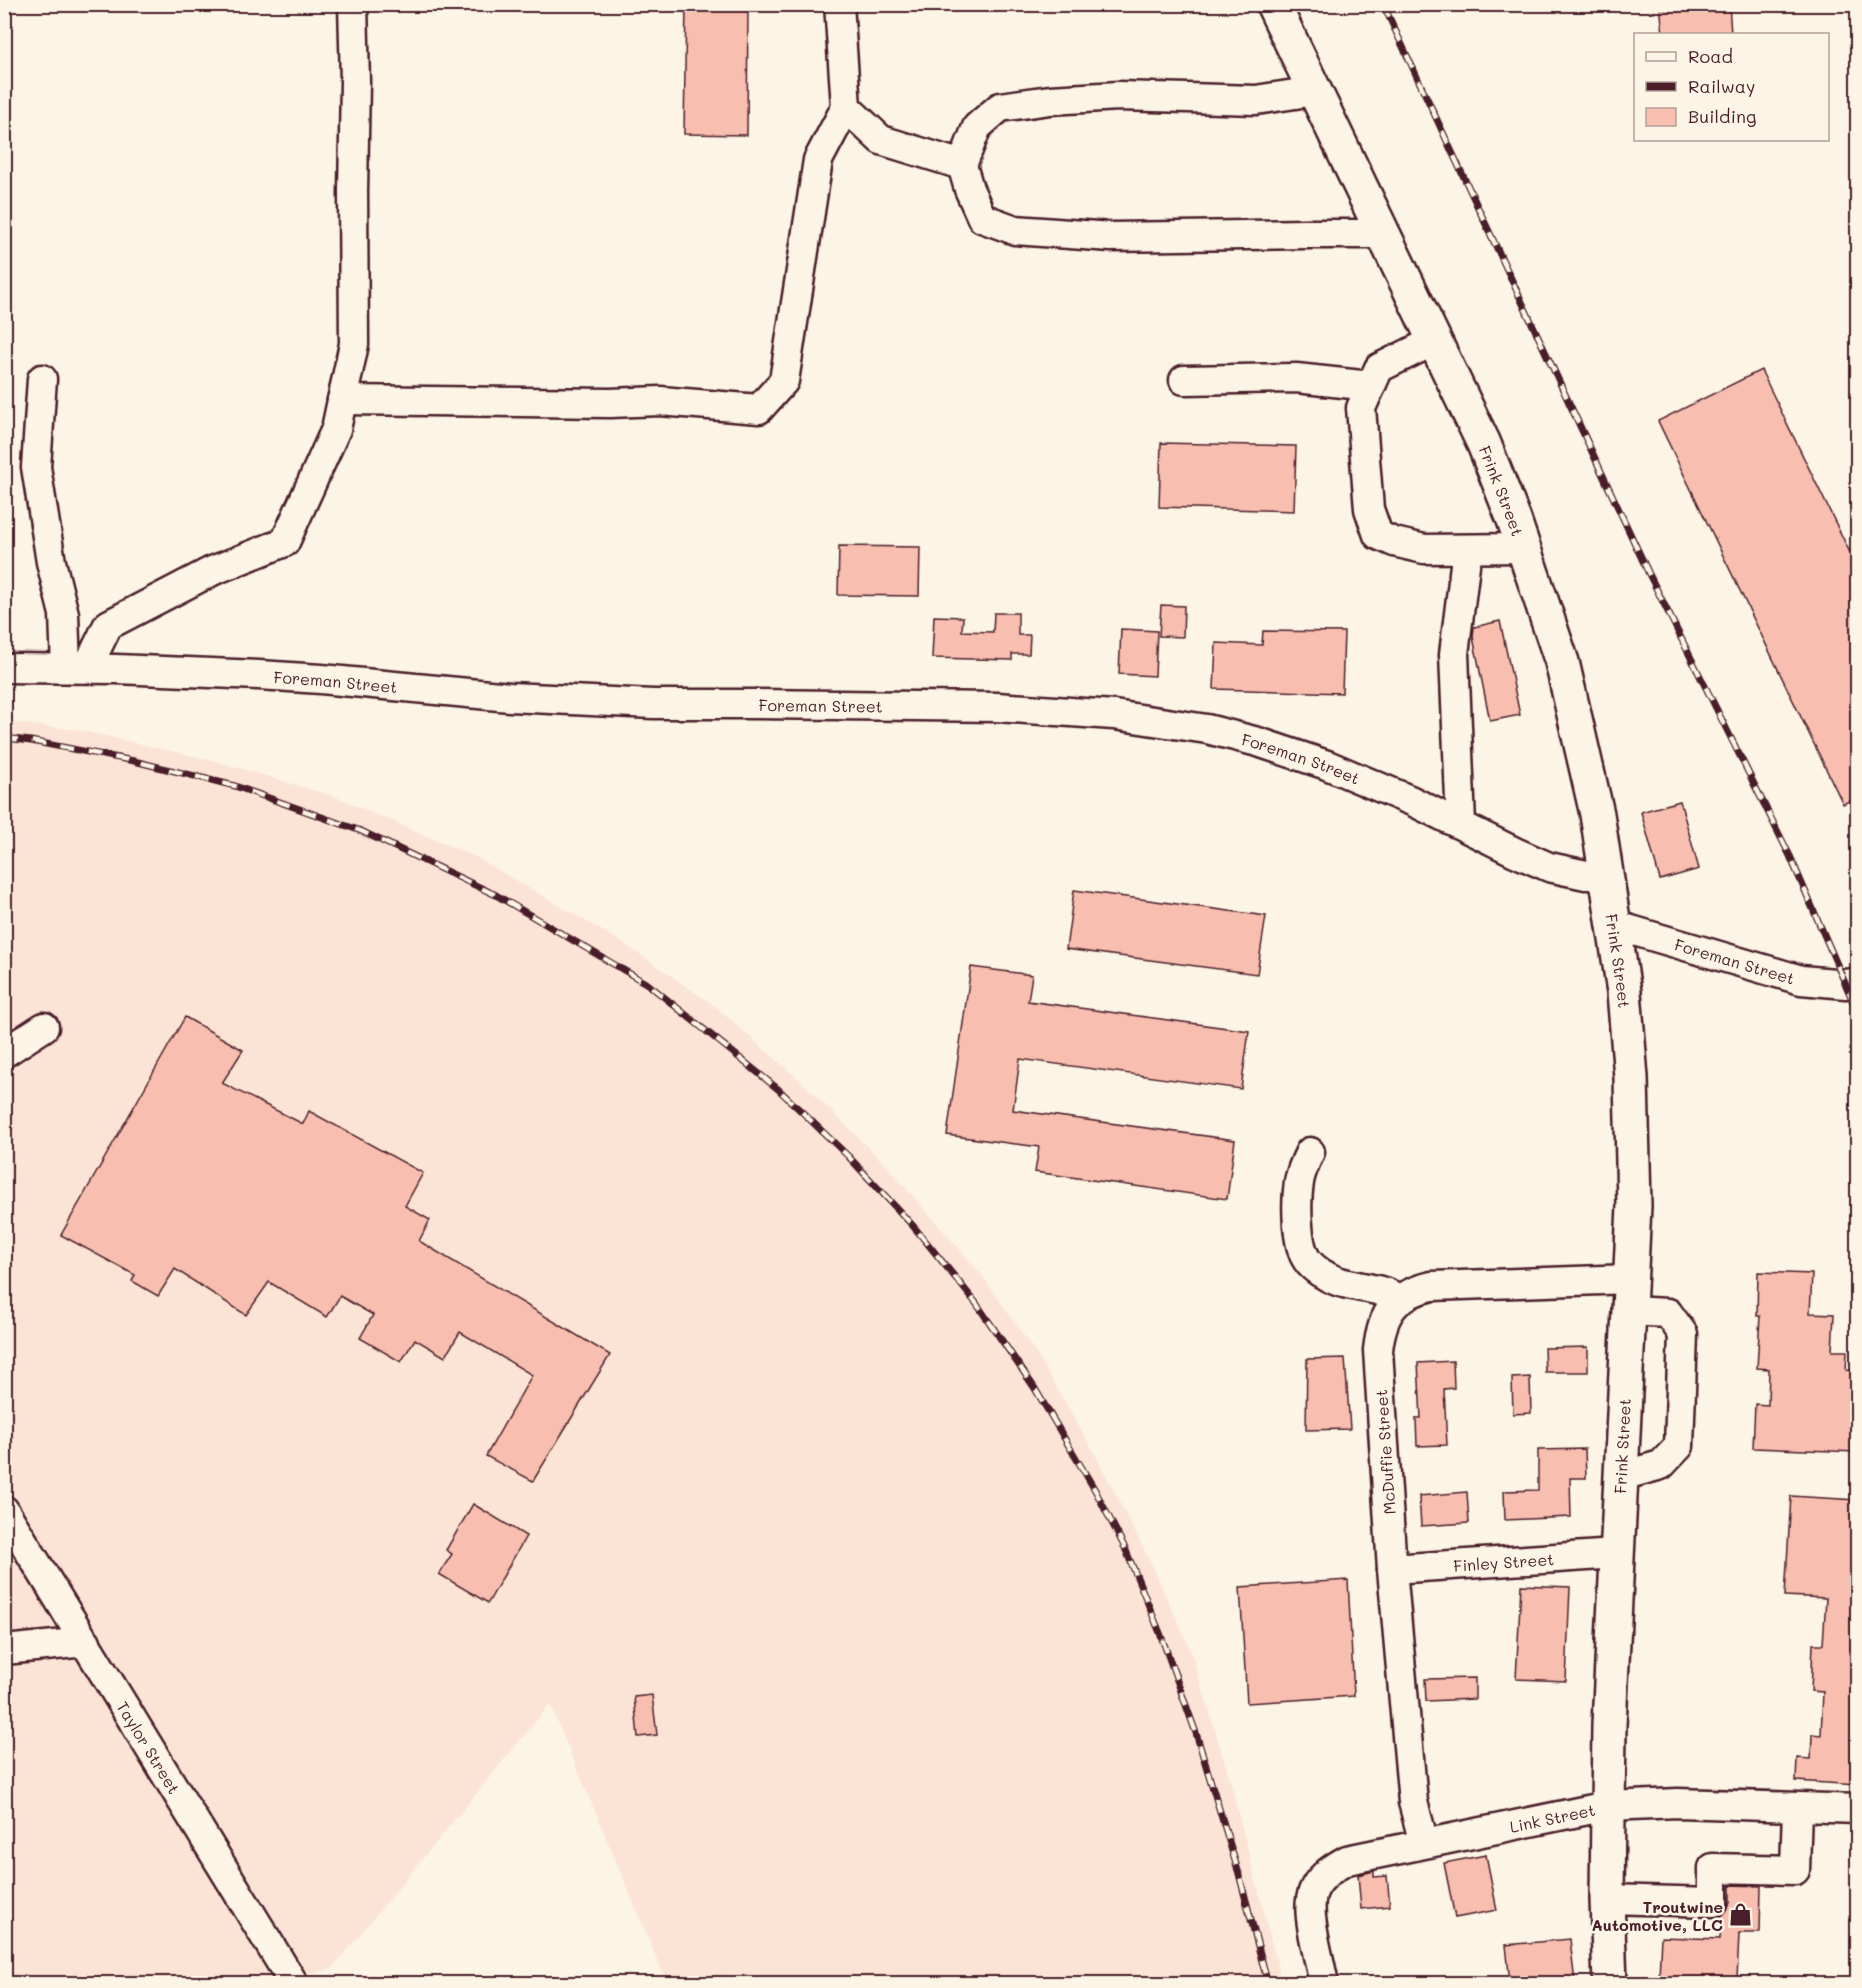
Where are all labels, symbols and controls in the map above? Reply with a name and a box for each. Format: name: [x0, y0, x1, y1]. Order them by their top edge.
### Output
legend: [1634, 33, 1829, 141]
text: Road: [1688, 44, 1733, 68]
text: Railway: [1688, 74, 1755, 98]
text: Building: [1688, 104, 1756, 128]
street label: Frink Street: [1475, 442, 1529, 539]
street label: Foreman Street: [273, 665, 398, 697]
street label: Foreman Street: [759, 694, 883, 716]
street label: Foreman Street: [1240, 728, 1363, 788]
street label: Frink Street: [1602, 912, 1636, 1009]
street label: Foreman Street: [1672, 933, 1797, 988]
street label: McDuffie Street: [1370, 1389, 1400, 1515]
street label: Frink Street: [1609, 1398, 1635, 1494]
street label: Finley Street: [1453, 1548, 1555, 1575]
street label: Taylor Street: [113, 1697, 185, 1797]
street label: Link Street: [1508, 1798, 1597, 1836]
place label: Troutwine Automotive, LLC: [1592, 1896, 1723, 1935]
shop icon: Troutwine Automotive, LLC: [1728, 1902, 1754, 1928]

